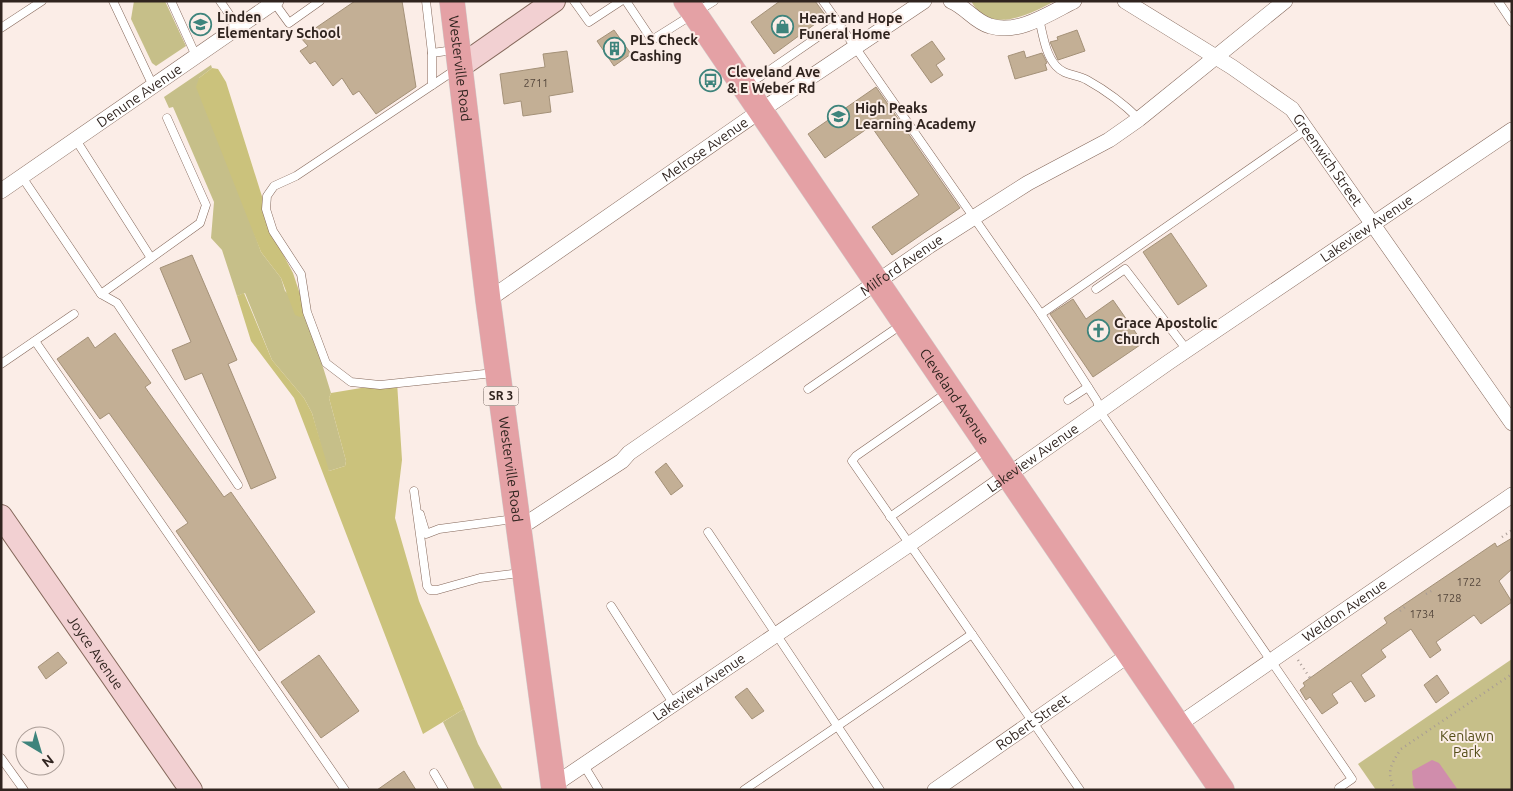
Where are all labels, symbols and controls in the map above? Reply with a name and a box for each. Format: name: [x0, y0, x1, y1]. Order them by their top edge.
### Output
place label: Linden Elementary School: [217, 9, 340, 41]
place label: Heart and Hope Funeral Home: [799, 10, 902, 42]
school or university icon: Linden Elementary School: [189, 13, 213, 37]
shop icon: Heart and Hope Funeral Home: [771, 14, 795, 38]
street label: Westerville Road: [446, 15, 474, 122]
place label: PLS Check Cashing: [630, 32, 698, 64]
building icon: PLS Check Cashing: [602, 36, 626, 60]
street label: Denune Avenue: [94, 61, 185, 130]
place label: Cleveland Ave & E Weber Rd: [727, 64, 820, 96]
bus stop icon: Cleveland Ave & E Weber Rd: [699, 68, 723, 92]
house number: 2711: [524, 77, 548, 89]
place label: High Peaks Learning Academy: [855, 100, 976, 132]
school or university icon: High Peaks Learning Academy: [827, 104, 851, 128]
street label: Greenwich Street: [1290, 111, 1366, 210]
street label: Melrose Avenue: [659, 114, 751, 185]
street label: Lakeview Avenue: [1317, 191, 1416, 265]
street label: Milford Avenue: [857, 231, 946, 299]
place label: Grace Apostolic Church: [1114, 315, 1218, 347]
church icon: Grace Apostolic Church: [1086, 319, 1110, 343]
street label: Cleveland Avenue: [916, 346, 993, 447]
road number: SR 3: [484, 386, 518, 406]
street label: Westerville Road: [496, 416, 526, 523]
street label: Lakeview Avenue: [984, 420, 1082, 495]
street label: Weldon Avenue: [1299, 576, 1390, 645]
house number: 1722: [1457, 576, 1481, 588]
house number: 1728: [1437, 592, 1461, 604]
house number: 1734: [1410, 608, 1434, 620]
street label: Joyce Avenue: [64, 612, 127, 692]
street label: Lakeview Avenue: [650, 650, 748, 724]
street label: Robert Street: [993, 690, 1073, 753]
north arrow: [15, 726, 65, 776]
park label: Kenlawn Park: [1440, 728, 1494, 760]
text: N: [39, 752, 57, 771]

